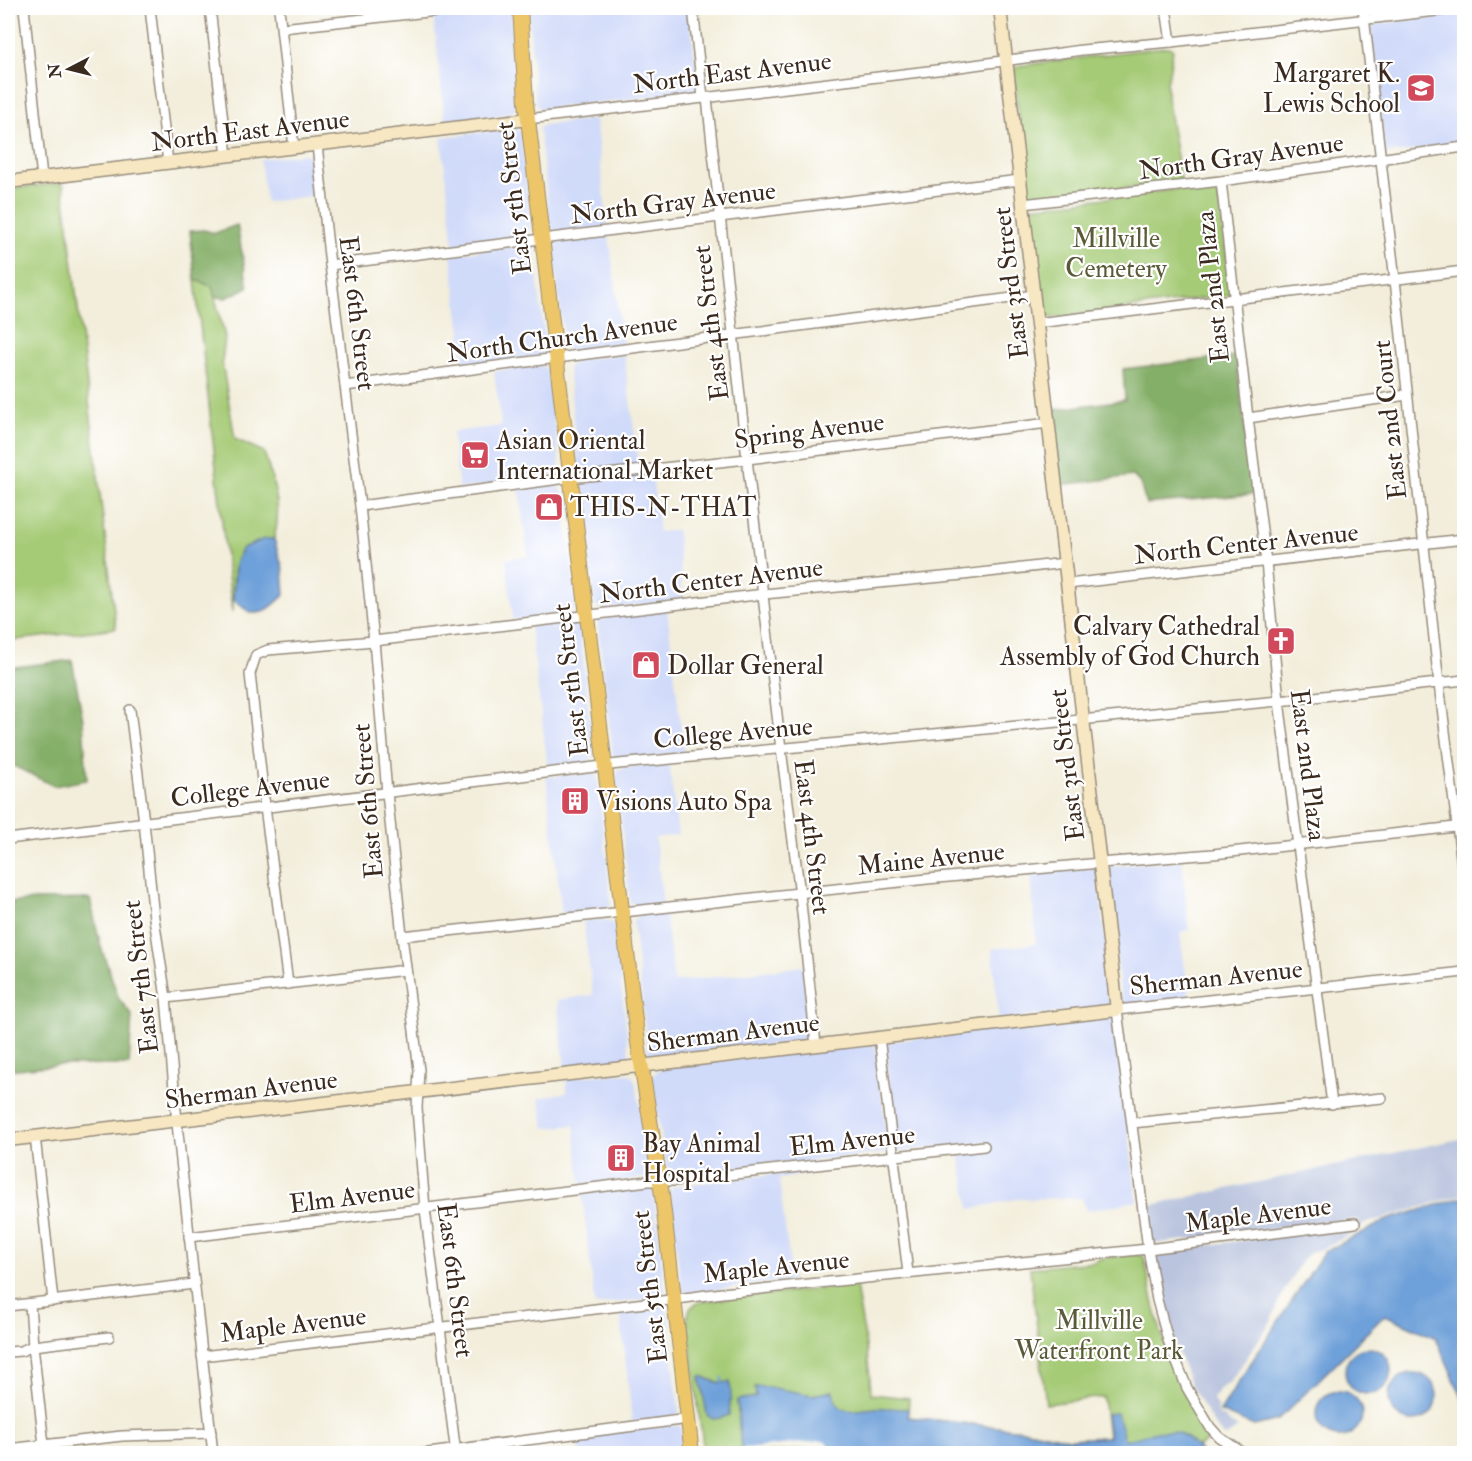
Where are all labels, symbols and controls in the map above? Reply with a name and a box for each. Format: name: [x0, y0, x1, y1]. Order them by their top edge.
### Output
north arrow: [39, 39, 99, 99]
street label: North East Avenue: [631, 45, 833, 101]
place label: Margaret K. Lewis School: [1263, 58, 1400, 120]
text: N: [44, 62, 66, 80]
school or university icon: Margaret K. Lewis School: [1405, 72, 1437, 104]
street label: North East Avenue: [149, 103, 351, 159]
street label: East 5th Street: [489, 120, 539, 276]
street label: North Gray Avenue: [1137, 127, 1346, 187]
street label: North Gray Avenue: [569, 175, 778, 231]
street label: East 3rd Street: [986, 205, 1036, 361]
street label: East 2nd Plaza: [1189, 209, 1237, 365]
park label: Millville Cemetery: [1065, 223, 1167, 285]
street label: East 6th Street: [332, 234, 382, 392]
street label: East 4th Street: [686, 243, 736, 402]
street label: North Church Avenue: [445, 306, 680, 370]
street label: East 2nd Court: [1366, 339, 1414, 501]
street label: Spring Avenue: [732, 406, 886, 457]
place label: Asian Oriental International Market: [495, 425, 713, 487]
supermarket icon: Asian Oriental International Market: [459, 439, 491, 471]
shop icon: THIS-N-THAT: [533, 491, 565, 523]
place label: THIS-N-THAT: [570, 492, 756, 524]
street label: North Center Avenue: [1132, 516, 1360, 572]
street label: North Center Avenue: [597, 551, 825, 611]
street label: East 5th Street: [546, 602, 596, 758]
place label: Calvary Cathedral Assembly of God Church: [999, 611, 1260, 673]
church icon: Calvary Cathedral Assembly of God Church: [1265, 625, 1297, 657]
shop icon: Dollar General: [630, 649, 662, 681]
place label: Dollar General: [667, 650, 824, 682]
street label: East 3rd Street: [1042, 687, 1092, 843]
street label: East 2nd Plaza: [1283, 687, 1333, 843]
street label: College Avenue: [652, 710, 814, 756]
street label: East 6th Street: [345, 722, 391, 880]
street label: East 4th Street: [787, 758, 837, 917]
street label: College Avenue: [169, 763, 332, 815]
building icon: Visions Auto Spa: [559, 785, 591, 817]
place label: Visions Auto Spa: [596, 786, 772, 819]
street label: Maine Avenue: [856, 835, 1006, 883]
street label: East 7th Street: [116, 898, 166, 1055]
street label: Sherman Avenue: [1128, 953, 1304, 1003]
street label: Sherman Avenue: [645, 1007, 821, 1059]
street label: Sherman Avenue: [163, 1064, 339, 1116]
street label: Elm Avenue: [788, 1118, 917, 1164]
place label: Bay Animal Hospital: [642, 1128, 761, 1191]
building icon: Bay Animal Hospital: [605, 1142, 637, 1174]
street label: Elm Avenue: [287, 1173, 417, 1221]
street label: Maple Avenue: [1183, 1190, 1333, 1241]
street label: East 6th Street: [430, 1201, 480, 1359]
street label: East 5th Street: [625, 1209, 675, 1365]
street label: Maple Avenue: [701, 1243, 851, 1292]
street label: Maple Avenue: [218, 1300, 368, 1351]
park label: Millville Waterfront Park: [1014, 1305, 1184, 1367]

